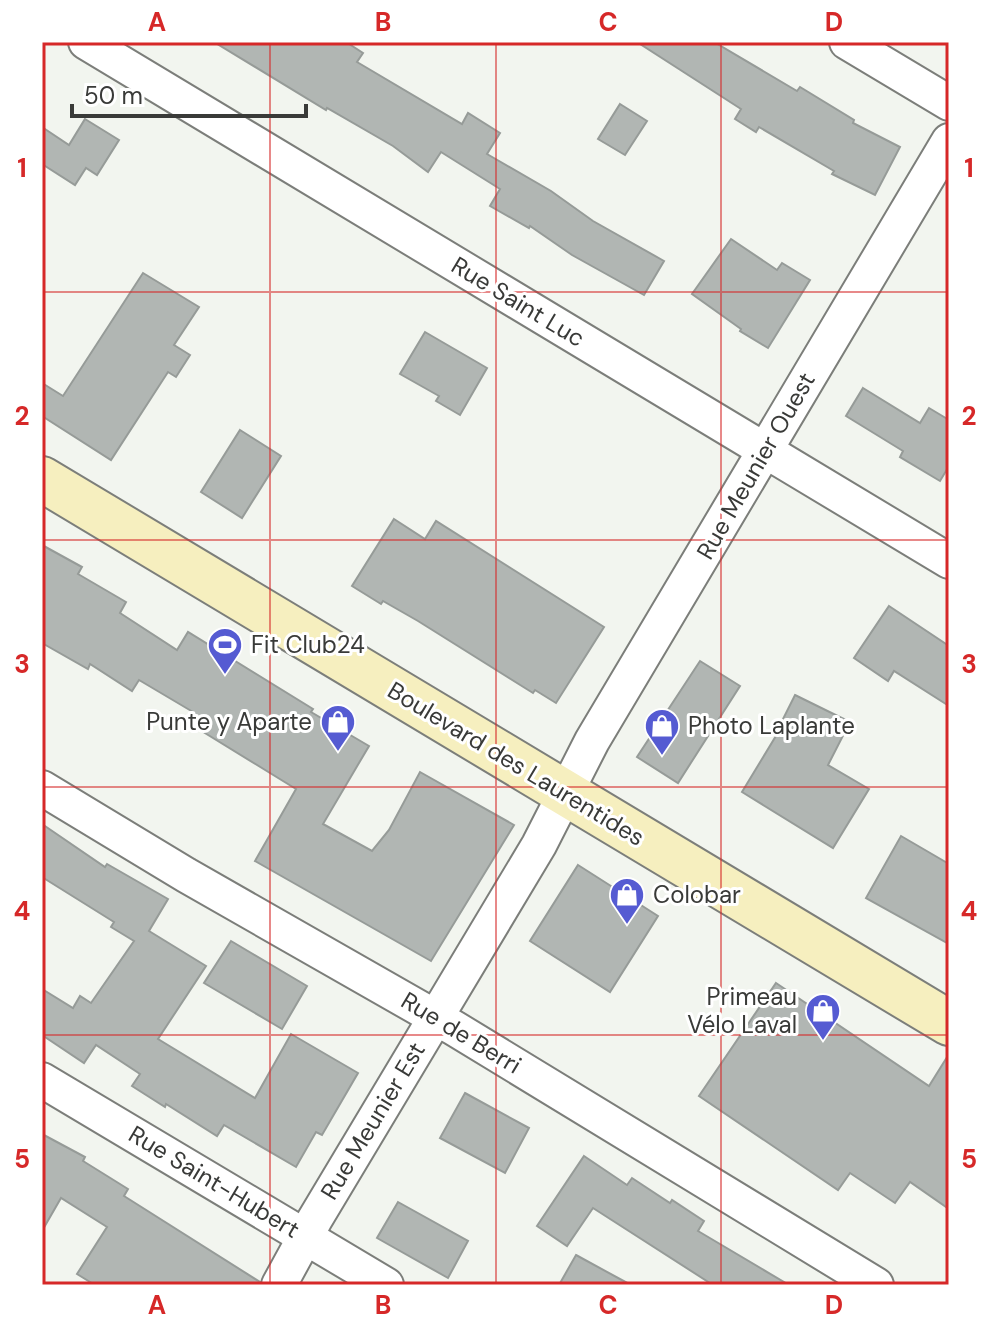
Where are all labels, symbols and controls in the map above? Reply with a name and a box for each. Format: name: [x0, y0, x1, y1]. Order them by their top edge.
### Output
text: A: [148, 5, 166, 39]
text: B: [375, 5, 391, 39]
text: C: [598, 5, 618, 39]
text: D: [825, 5, 843, 39]
scale bar: [72, 68, 306, 118]
text: 50 m: [84, 80, 143, 111]
text: 1: [17, 151, 27, 185]
text: 1: [964, 151, 974, 185]
street label: Rue Saint Luc: [446, 250, 591, 354]
street label: Rue Meunier Ouest: [689, 367, 822, 565]
text: 2: [14, 399, 30, 433]
text: 2: [961, 399, 977, 433]
sports icon: Fit Club24: [206, 626, 244, 676]
place label: Fit Club24: [251, 629, 365, 660]
text: 3: [14, 647, 30, 681]
text: 3: [961, 647, 977, 681]
street label: Boulevard des Laurentides: [382, 675, 650, 853]
shop icon: Punte y Aparte: [319, 703, 357, 753]
place label: Punte y Aparte: [146, 706, 312, 737]
shop icon: Photo Laplante: [643, 707, 681, 757]
place label: Photo Laplante: [688, 710, 855, 741]
shop icon: Colobar: [608, 876, 646, 926]
place label: Colobar: [653, 879, 741, 910]
text: 4: [14, 894, 30, 928]
text: 4: [961, 894, 977, 928]
place label: Primeau Vélo Laval: [687, 981, 797, 1040]
street label: Rue de Berri: [396, 985, 527, 1081]
shop icon: Primeau Vélo Laval: [804, 992, 842, 1042]
street label: Rue Meunier Est: [313, 1036, 432, 1205]
street label: Rue Saint-Hubert: [123, 1118, 305, 1245]
text: 5: [14, 1142, 30, 1176]
text: 5: [961, 1142, 977, 1176]
text: A: [148, 1288, 166, 1322]
text: B: [375, 1288, 391, 1322]
text: C: [598, 1288, 618, 1322]
text: D: [825, 1288, 843, 1322]

